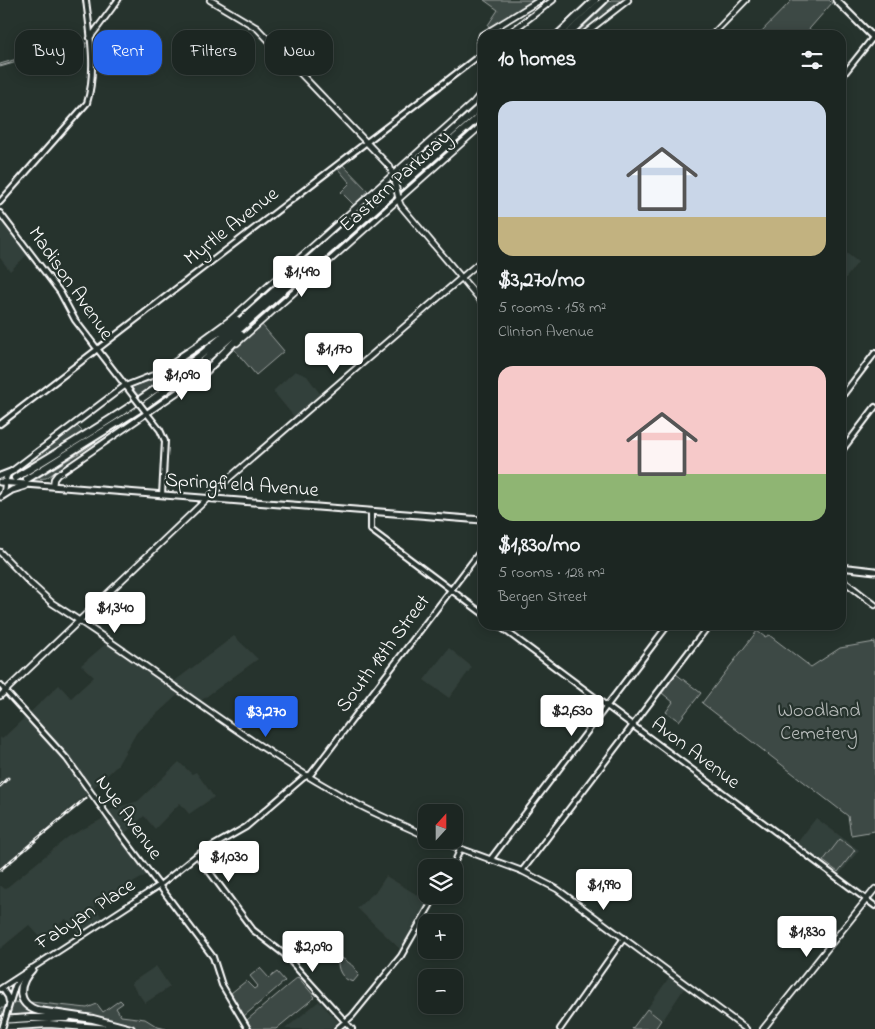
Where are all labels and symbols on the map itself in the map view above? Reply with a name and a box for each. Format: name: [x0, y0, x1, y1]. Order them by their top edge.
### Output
street label: Eastern Parkway: [334, 124, 458, 240]
street label: Myrtle Avenue: [178, 181, 286, 273]
street label: Madison Avenue: [20, 221, 120, 347]
pin: $1,490: [261, 256, 343, 298]
pin: $1,170: [293, 332, 375, 375]
pin: $1,090: [141, 358, 223, 401]
street label: Springfield Avenue: [164, 466, 320, 507]
street label: South 18th Street: [330, 589, 438, 719]
pin: $1,340: [74, 592, 156, 634]
pin: $2,630: [531, 694, 613, 737]
pin: $3,270: [225, 696, 307, 738]
park label: Woodland Cemetery: [778, 697, 860, 749]
street label: Avon Avenue: [644, 711, 746, 797]
street label: Nye Avenue: [87, 770, 169, 866]
north arrow: [418, 804, 462, 849]
pin: $1,030: [188, 840, 270, 883]
pin: $1,990: [563, 868, 645, 911]
street label: Fabyan Place: [30, 872, 142, 959]
pin: $1,830: [766, 916, 848, 958]
pin: $2,090: [272, 930, 354, 973]

